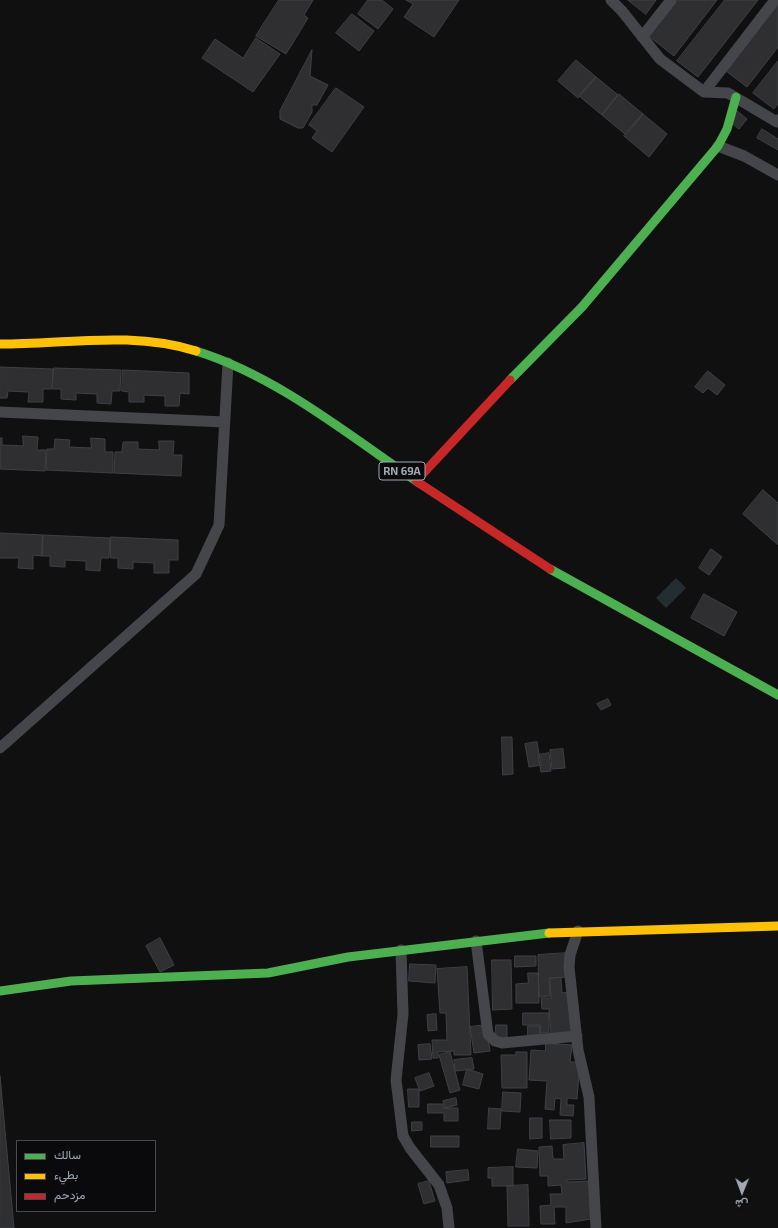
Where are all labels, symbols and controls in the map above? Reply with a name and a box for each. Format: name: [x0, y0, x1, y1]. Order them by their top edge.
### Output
road number: RN 69A: [379, 462, 425, 480]
legend: [16, 1140, 156, 1212]
text: سالك: [54, 1147, 81, 1161]
text: بطيء: [54, 1167, 78, 1181]
north arrow: [722, 1172, 762, 1212]
text: مزدحم: [54, 1187, 85, 1201]
text: ش: [735, 1198, 749, 1211]

